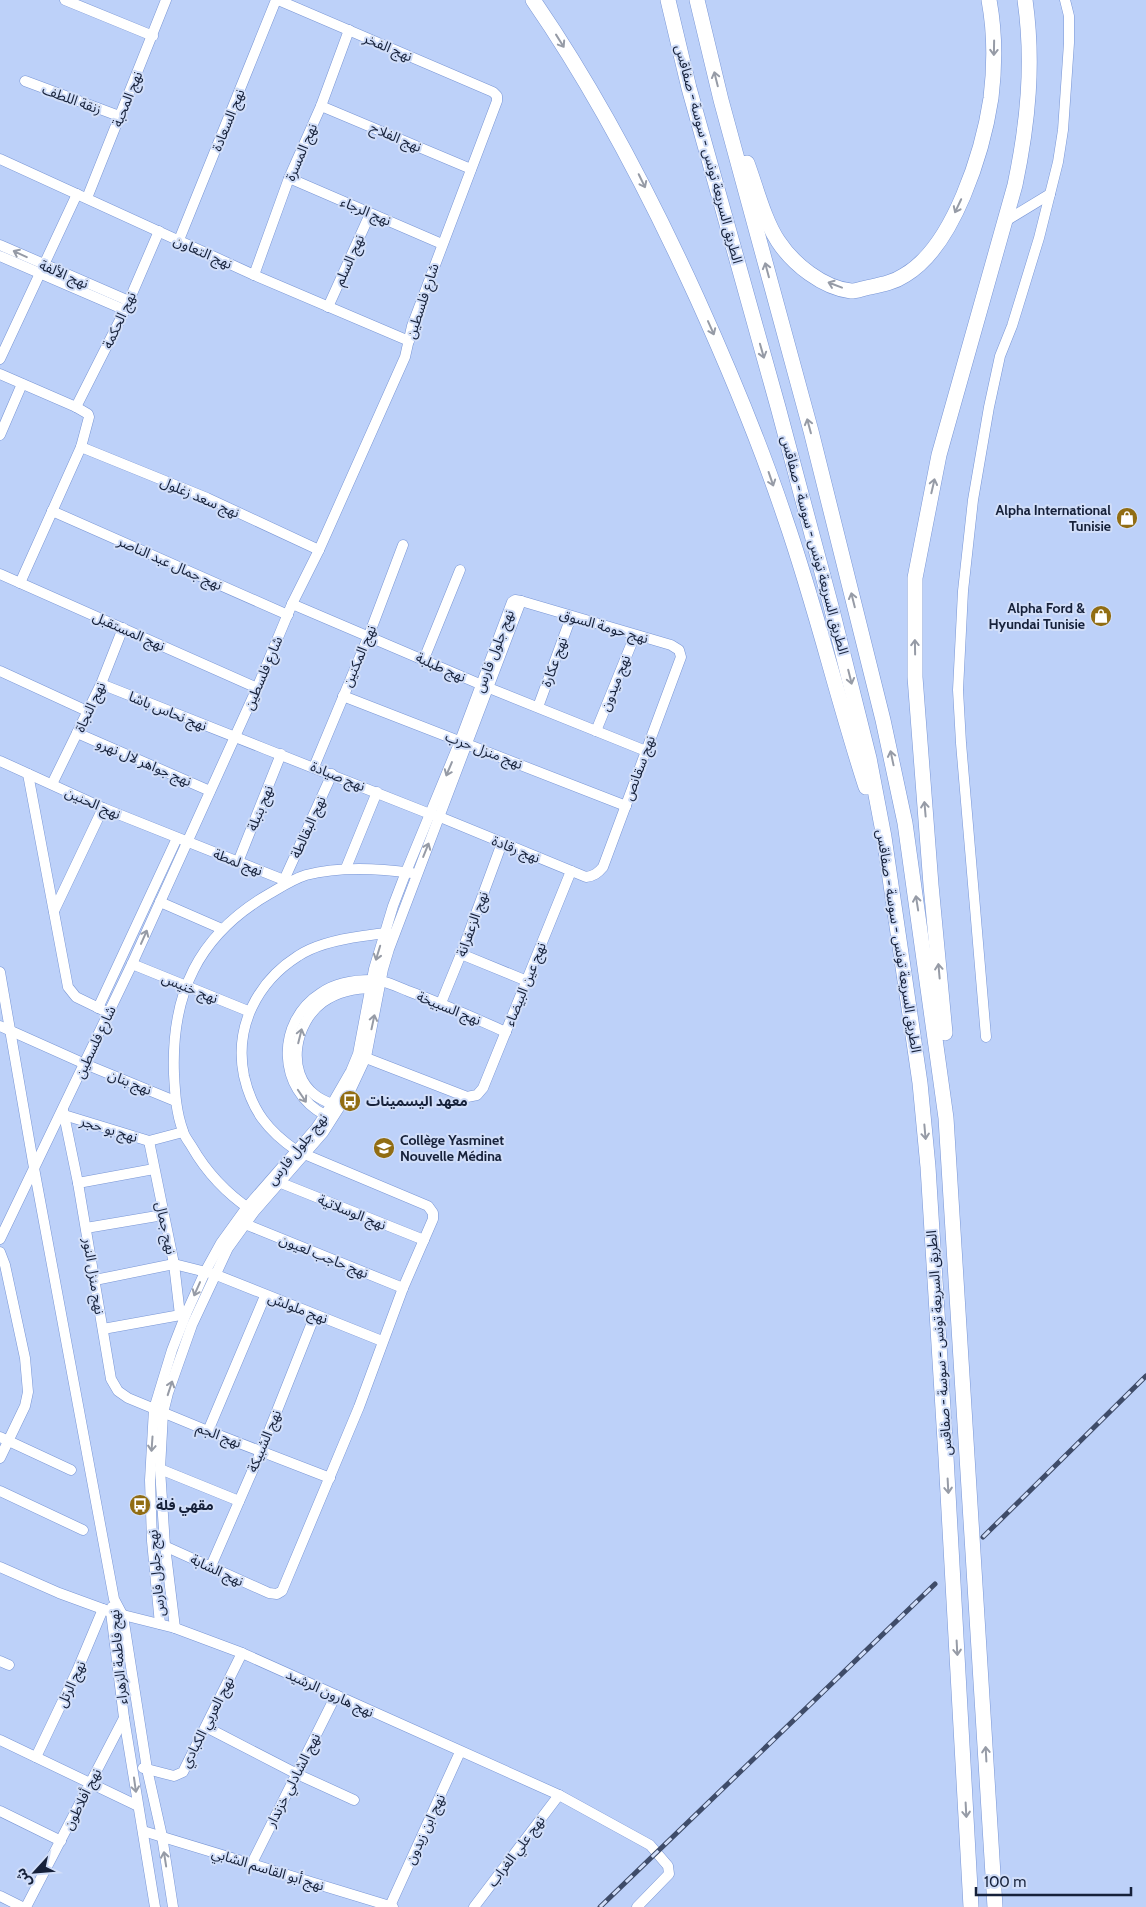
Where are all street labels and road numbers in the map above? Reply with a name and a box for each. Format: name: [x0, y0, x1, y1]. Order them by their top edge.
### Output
street label: نهج الفخر: [359, 28, 415, 67]
street label: الطريق السريعة تونس - سوسة - صفاقس: [670, 43, 747, 266]
street label: نهج المحبة: [108, 68, 148, 130]
street label: زنقة اللطف: [40, 80, 104, 118]
street label: نهج السعادة: [207, 86, 251, 155]
street label: نهج الفلاح: [367, 118, 425, 158]
street label: نهج المسرة: [281, 120, 323, 184]
street label: نهج الرجاء: [337, 192, 394, 232]
street label: نهج التعاون: [170, 231, 235, 275]
street label: نهج السلم: [330, 231, 370, 289]
street label: نهج الألفة: [36, 256, 92, 294]
street label: شارع فلسطين: [401, 261, 445, 342]
street label: نهج الحكمة: [98, 288, 142, 352]
street label: الطريق السريعة تونس - سوسة - صفاقس: [776, 434, 853, 657]
street label: نهج سعد زغلول: [157, 472, 243, 524]
street label: نهج جمال عبد الناصر: [113, 531, 225, 596]
street label: نهج حومة السوق: [557, 605, 651, 649]
street label: نهج المستقبل: [89, 607, 168, 657]
street label: نهج جلول فارس: [470, 607, 520, 696]
street label: نهج المكنين: [338, 622, 382, 690]
street label: شارع فلسطين: [239, 633, 288, 713]
street label: نهج عكارة: [537, 634, 573, 690]
street label: نهج طبلبة: [412, 648, 469, 688]
street label: نهج ميدون: [596, 652, 636, 714]
street label: نهج النجاة: [71, 679, 111, 736]
street label: نهج نحاس باشا: [125, 687, 210, 737]
street label: نهج منزل حرب: [442, 727, 525, 775]
street label: نهج سقانص: [619, 733, 661, 804]
street label: نهج جواهر لال نهرو: [93, 734, 195, 792]
street label: نهج صيادة: [307, 757, 368, 797]
street label: نهج بنبلة: [243, 782, 279, 834]
street label: نهج الحنين: [61, 783, 124, 825]
street label: نهج البقالطة: [286, 793, 332, 862]
street label: الطريق السريعة تونس - سوسة - صفاقس: [871, 828, 926, 1054]
street label: نهج رقادة: [488, 831, 543, 869]
street label: نهج لمطة: [210, 844, 266, 882]
street label: نهج الزعفرانة: [452, 889, 494, 960]
street label: نهج عين البيضاء: [500, 939, 552, 1029]
street label: نهج خنيس: [158, 969, 221, 1009]
street label: نهج السبيخة: [413, 987, 484, 1031]
street label: شارع فلسطين: [70, 1003, 121, 1082]
street label: نهج بنان: [105, 1065, 155, 1101]
street label: نهج جلول فارس: [263, 1109, 333, 1190]
street label: نهج بو حجر: [76, 1111, 140, 1148]
street label: نهج الوسلاتية: [314, 1190, 389, 1236]
street label: نهج جمال: [150, 1200, 180, 1257]
street label: نهج حاجب لعيون: [276, 1230, 371, 1284]
street label: الطريق السريعة تونس - سوسة - صفاقس: [922, 1230, 957, 1456]
street label: نهج منزل النور: [77, 1235, 109, 1316]
street label: نهج ملولش: [265, 1288, 331, 1330]
street label: نهج الشبيكة: [243, 1407, 287, 1476]
street label: نهج الجم: [193, 1418, 244, 1454]
street label: نهج جلول فارس: [143, 1528, 171, 1617]
street label: نهج الشابة: [187, 1550, 247, 1592]
street label: نهج فاطمة الزهراء: [105, 1608, 133, 1705]
street label: نهج الرتل: [52, 1658, 92, 1711]
street label: نهج هارون الرشيد: [282, 1665, 377, 1723]
street label: نهج العربي الكبادي: [176, 1673, 240, 1772]
street label: نهج الشادلي خزندار: [261, 1730, 326, 1832]
street label: نهج أفلاطون: [59, 1765, 107, 1834]
street label: نهج ابن زيدون: [401, 1791, 451, 1868]
street label: نهج علي الغراب: [483, 1812, 551, 1892]
street label: نهج أبو القاسم الشابي: [209, 1843, 327, 1897]

